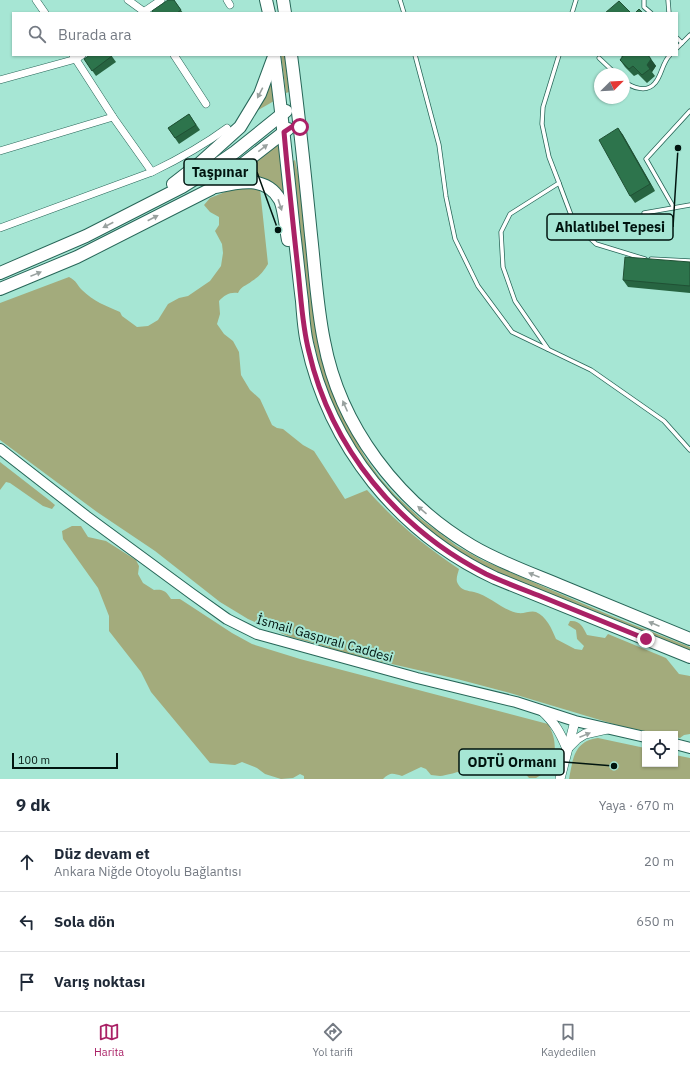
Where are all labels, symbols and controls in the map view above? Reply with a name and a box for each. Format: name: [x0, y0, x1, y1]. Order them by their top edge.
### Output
search box: [12, 12, 678, 56]
icon: search: [26, 23, 48, 45]
text: Burada ara: [58, 25, 132, 44]
north arrow: [594, 68, 630, 104]
one-way arrow: [257, 87, 263, 98]
route start: [291, 118, 309, 136]
one-way arrow: [257, 144, 268, 153]
callout: Taşpınar: [184, 159, 257, 185]
text: Taşpınar: [192, 163, 249, 181]
one-way arrow: [277, 199, 283, 211]
callout: Ahlatlıbel Tepesi: [547, 214, 673, 240]
one-way arrow: [148, 215, 159, 221]
text: Ahlatlıbel Tepesi: [555, 218, 665, 236]
one-way arrow: [102, 222, 114, 228]
one-way arrow: [31, 271, 42, 277]
one-way arrow: [342, 401, 348, 412]
one-way arrow: [417, 505, 428, 514]
one-way arrow: [527, 571, 539, 577]
street label: İsmail Gaspıralı Caddesi: [255, 611, 395, 666]
one-way arrow: [648, 621, 660, 628]
route end: [637, 630, 655, 648]
map controls: [642, 731, 678, 767]
button: locate: [642, 731, 678, 767]
one-way arrow: [580, 732, 592, 738]
callout: ODTÜ Ormanı: [459, 749, 564, 775]
scale bar: [12, 751, 118, 770]
text: 100 m: [18, 753, 50, 767]
text: ODTÜ Ormanı: [467, 753, 557, 771]
text: 9 dk: [16, 794, 50, 816]
text: Yaya · 670 m: [599, 797, 674, 814]
text: Düz devam et: [54, 844, 150, 863]
icon: ahead: [16, 851, 38, 873]
text: 20 m: [644, 853, 674, 870]
text: Ankara Niğde Otoyolu Bağlantısı: [54, 863, 241, 880]
icon: left: [16, 911, 38, 933]
text: Sola dön: [54, 912, 115, 931]
text: 650 m: [636, 913, 674, 930]
icon: arrive: [16, 971, 38, 993]
text: Varış noktası: [54, 972, 145, 991]
tab: Harita: [94, 1021, 124, 1059]
tab: Yol tarifi: [312, 1021, 353, 1059]
tab: Kaydedilen: [541, 1021, 596, 1059]

